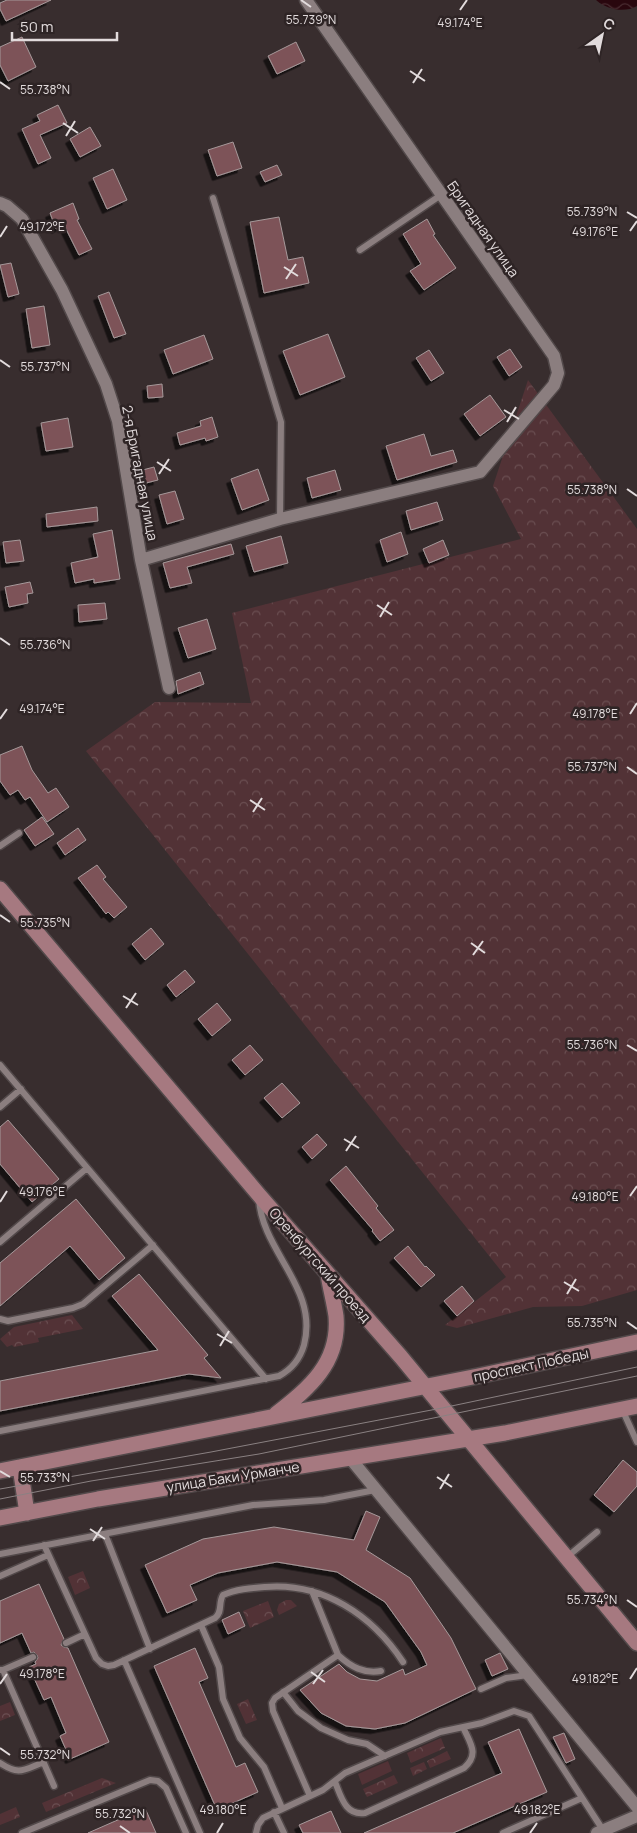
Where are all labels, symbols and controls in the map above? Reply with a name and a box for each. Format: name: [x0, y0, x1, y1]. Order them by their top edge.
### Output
scale bar: [12, 10, 118, 42]
north arrow: [577, 10, 627, 60]
text: 55.739°N: [286, 11, 336, 28]
text: С: [600, 13, 619, 34]
text: 49.174°E: [437, 14, 483, 31]
text: 50 m: [20, 16, 54, 37]
text: 55.738°N: [20, 81, 70, 98]
street label: Бригадная улица: [443, 177, 524, 281]
text: 55.739°N: [567, 203, 617, 220]
text: 49.172°E: [19, 218, 65, 235]
text: 49.176°E: [572, 223, 618, 240]
text: 55.737°N: [20, 358, 70, 375]
street label: 2-я Бригадная улица: [118, 404, 163, 542]
text: 55.738°N: [567, 481, 617, 498]
text: 55.736°N: [20, 636, 70, 653]
text: 49.174°E: [19, 700, 65, 717]
text: 49.178°E: [572, 705, 618, 722]
text: 55.737°N: [567, 758, 617, 775]
text: 55.735°N: [20, 914, 70, 931]
text: 55.736°N: [567, 1036, 617, 1053]
text: 49.176°E: [19, 1183, 65, 1200]
text: 49.180°E: [572, 1188, 619, 1205]
street label: Оренбургский проезд: [265, 1203, 375, 1326]
text: 55.735°N: [567, 1314, 617, 1331]
street label: проспект Победы: [472, 1343, 590, 1386]
street label: улица Баки Урманче: [165, 1457, 301, 1496]
text: 55.733°N: [20, 1469, 70, 1486]
text: 55.734°N: [567, 1591, 617, 1608]
text: 49.178°E: [19, 1665, 65, 1682]
text: 49.182°E: [572, 1670, 618, 1687]
text: 55.732°N: [20, 1746, 70, 1763]
text: 49.180°E: [200, 1801, 247, 1818]
text: 49.182°E: [514, 1801, 560, 1818]
text: 55.732°N: [95, 1805, 145, 1822]

